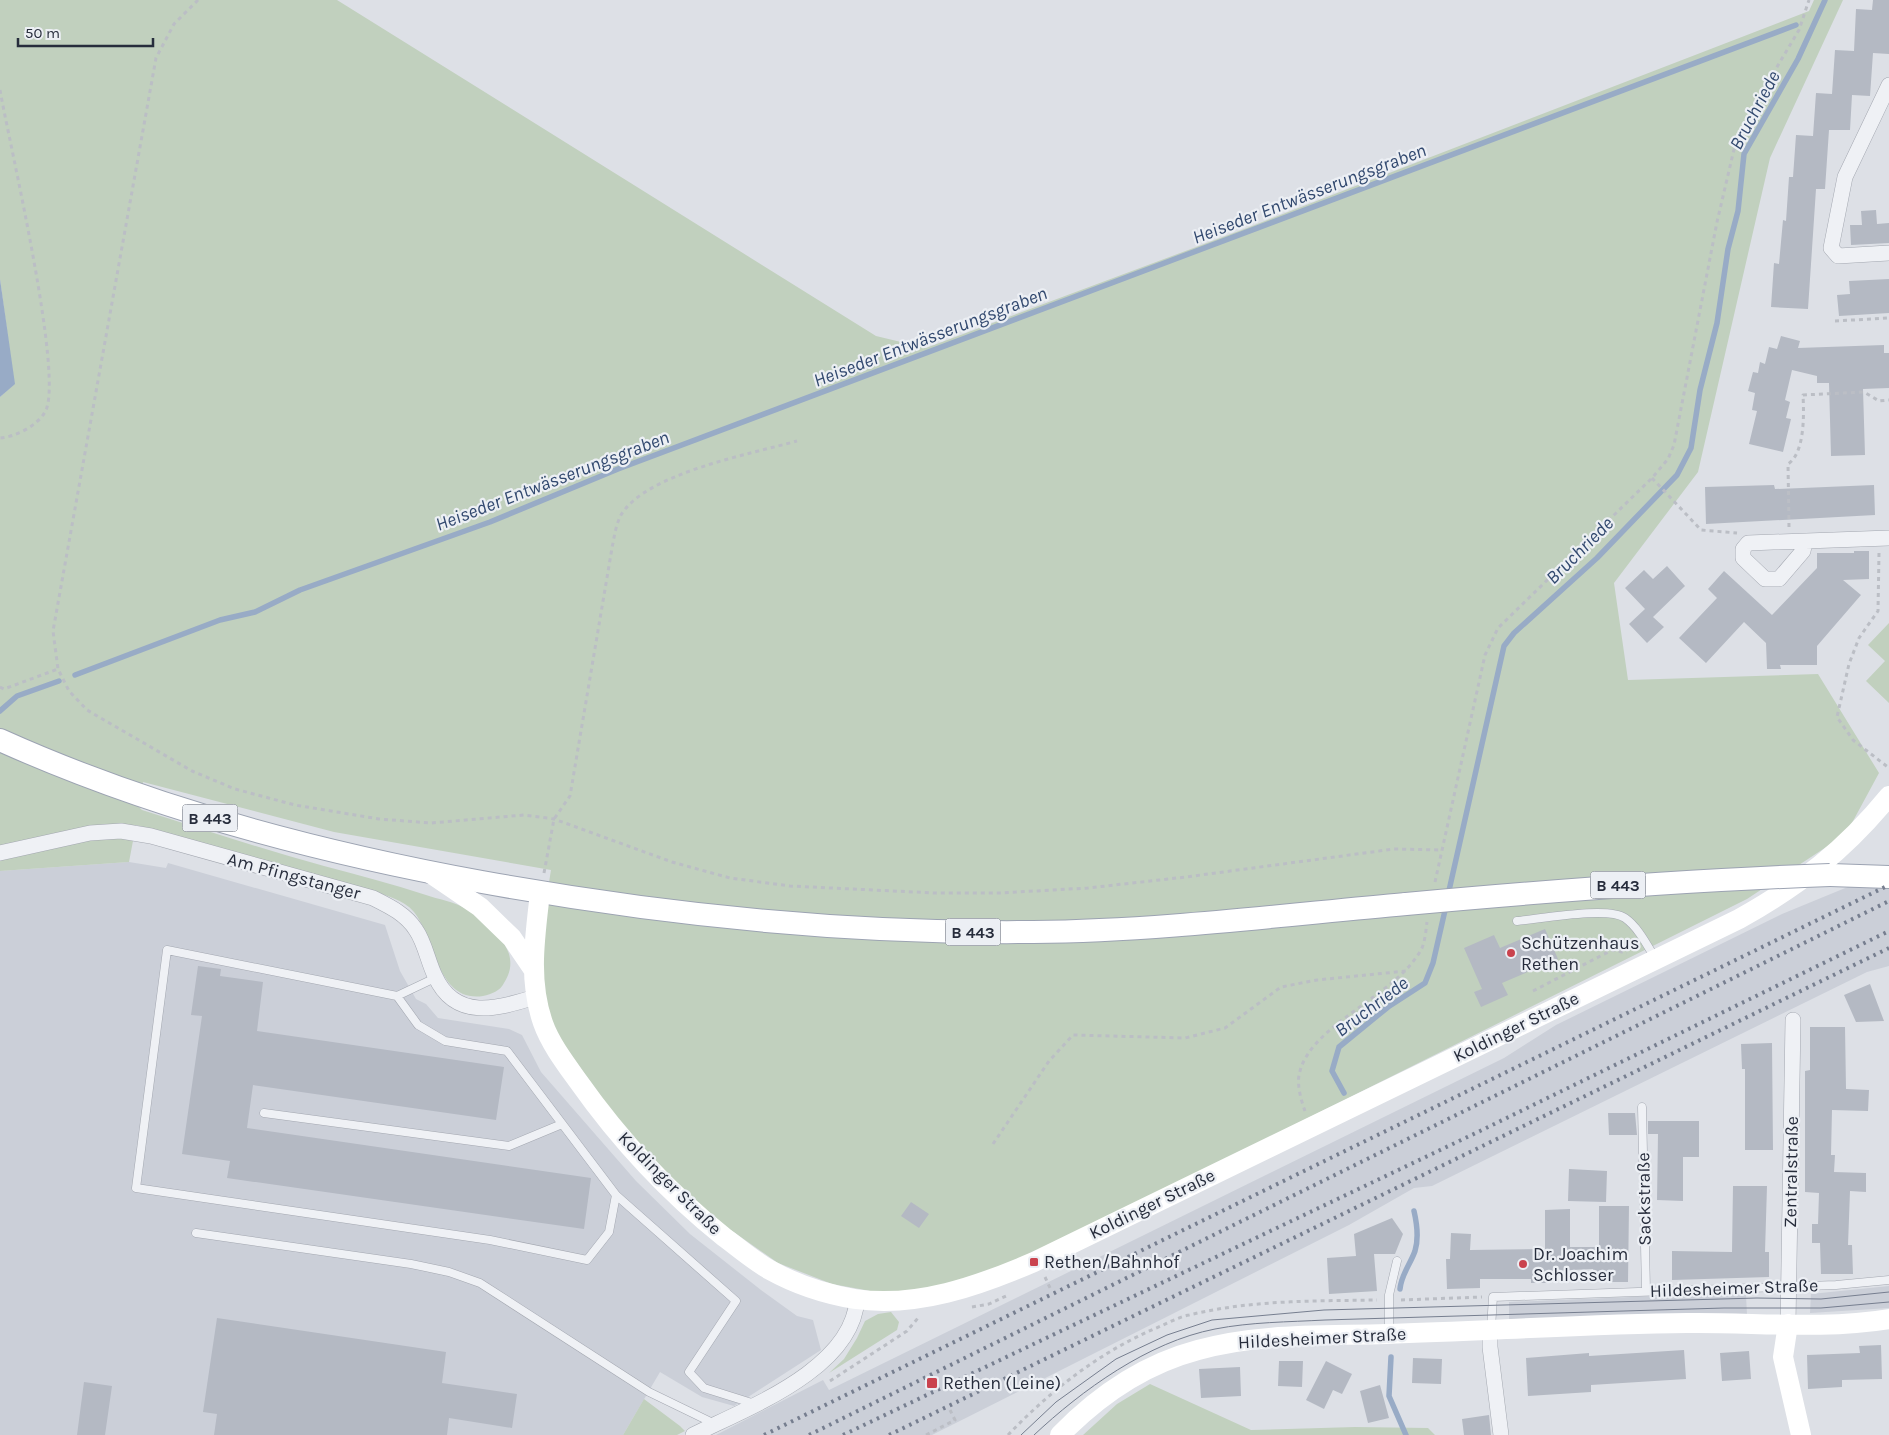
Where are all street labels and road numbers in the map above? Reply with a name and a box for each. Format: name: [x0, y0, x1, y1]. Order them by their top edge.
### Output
road number: B 443: [182, 804, 238, 831]
street label: Am Pfingstanger: [225, 848, 363, 904]
road number: B 443: [1590, 872, 1646, 898]
road number: B 443: [946, 919, 1000, 946]
street label: Koldinger Straße: [1449, 987, 1583, 1067]
street label: Zentralstraße: [1779, 1116, 1803, 1228]
street label: Koldinger Straße: [614, 1127, 726, 1239]
street label: Sackstraße: [1632, 1152, 1656, 1246]
street label: Koldinger Straße: [1085, 1164, 1219, 1244]
street label: Hildesheimer Straße: [1649, 1274, 1819, 1302]
street label: Hildesheimer Straße: [1237, 1323, 1407, 1353]

